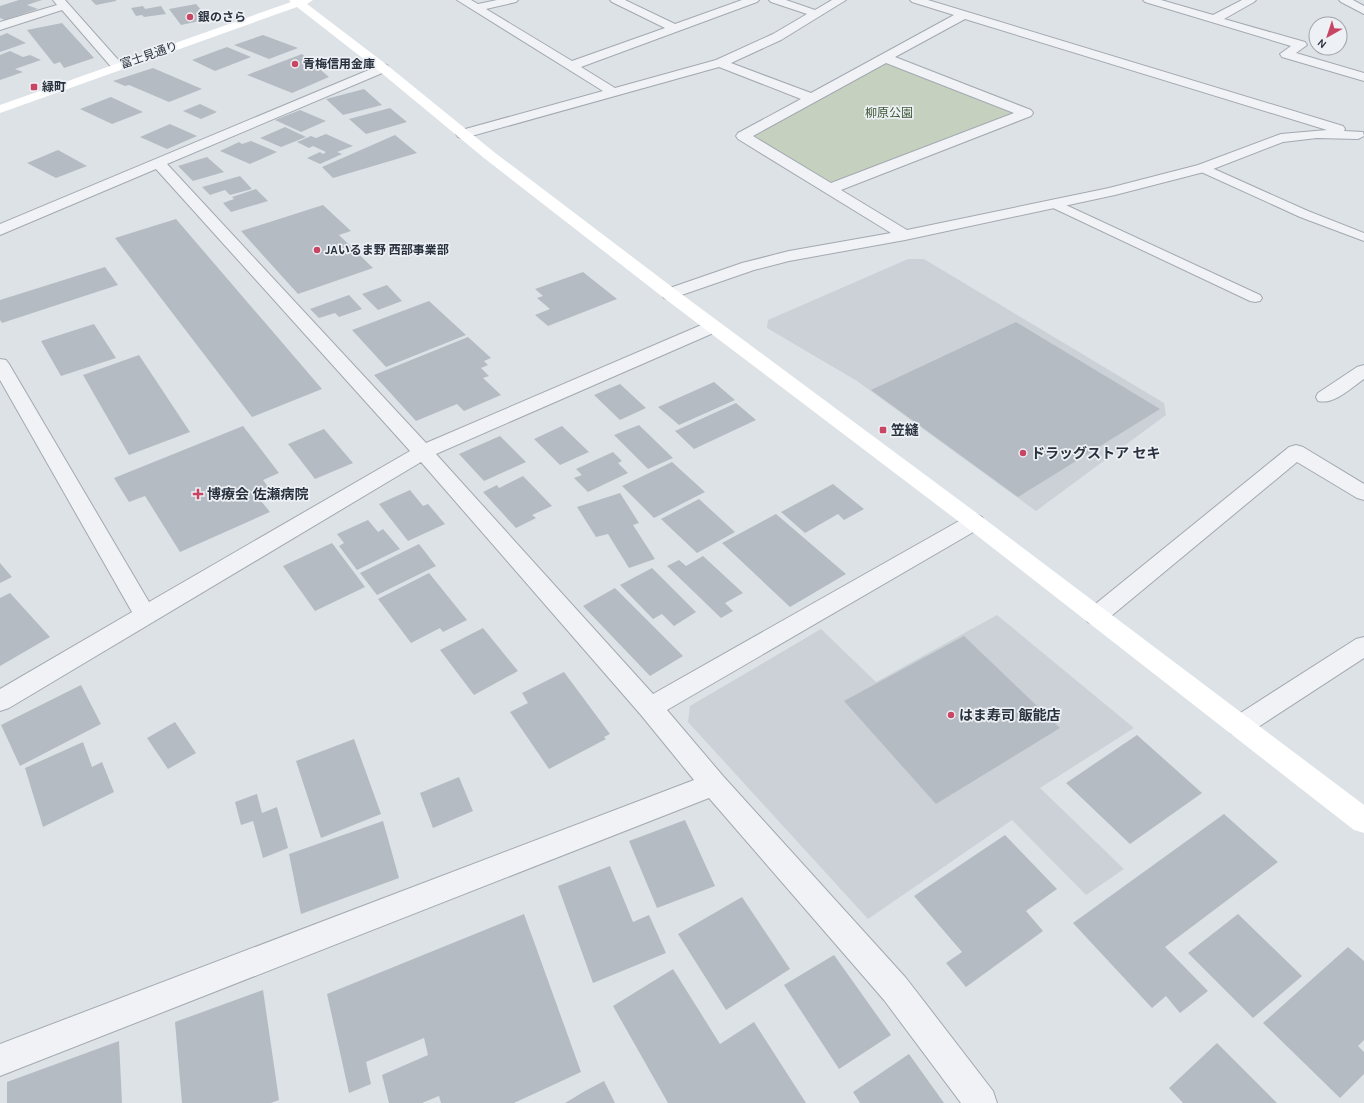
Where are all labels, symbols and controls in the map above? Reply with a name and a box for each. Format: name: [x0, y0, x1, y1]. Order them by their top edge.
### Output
place label: 銀のさら: [197, 10, 246, 24]
marker: 銀のさら: [185, 12, 195, 22]
north arrow: [1308, 16, 1348, 56]
text: N: [1315, 36, 1329, 51]
street label: 富士見通り: [118, 39, 180, 71]
place label: 青梅信用金庫: [303, 57, 375, 71]
marker: 青梅信用金庫: [290, 59, 300, 69]
place label: 緑町: [42, 80, 66, 94]
marker: 緑町: [29, 82, 39, 92]
park label: 柳原公園: [865, 106, 913, 120]
place label: JAいるま野 西部事業部: [325, 243, 449, 257]
marker: JAいるま野 西部事業部: [312, 245, 322, 255]
place label: 笠縫: [891, 422, 919, 439]
marker: 笠縫: [878, 425, 888, 435]
place label: ドラッグストア セキ: [1031, 445, 1161, 462]
marker: ドラッグストア セキ: [1018, 448, 1028, 458]
place label: 博療会 佐瀬病院: [207, 486, 309, 503]
marker: 博療会 佐瀬病院: [192, 488, 204, 500]
place label: はま寿司 飯能店: [959, 707, 1061, 724]
marker: はま寿司 飯能店: [946, 710, 956, 720]

